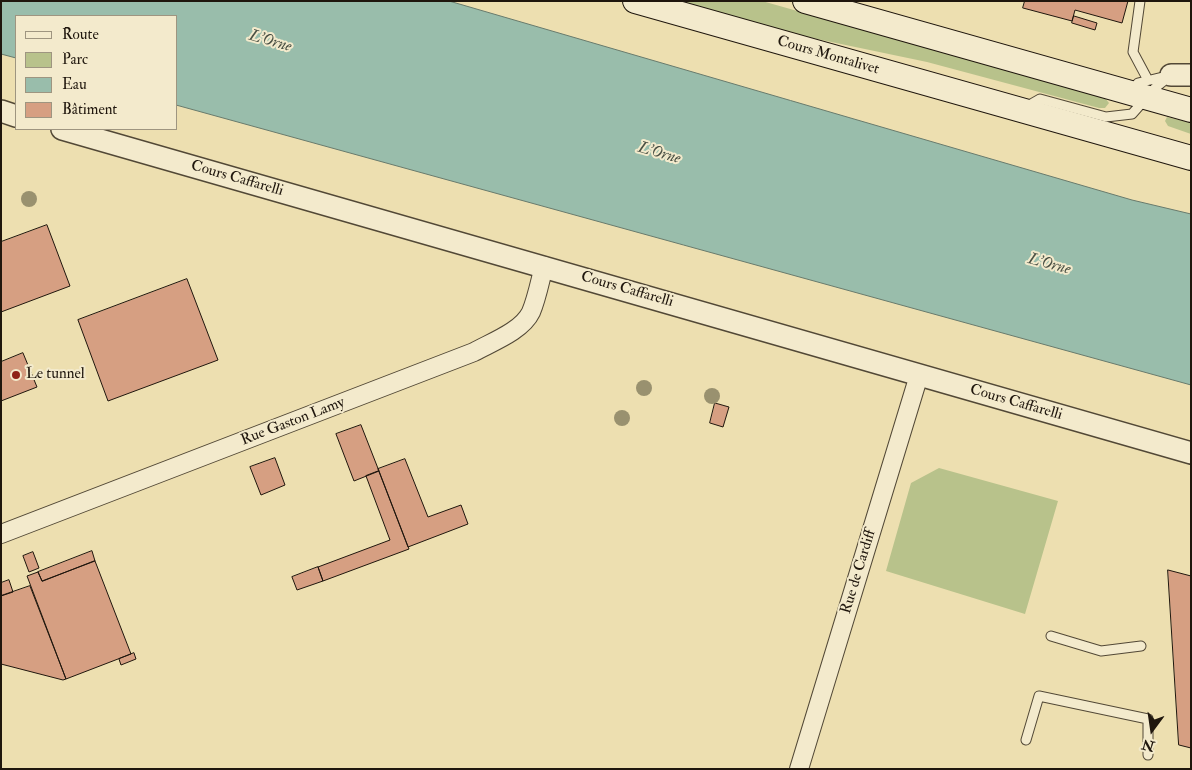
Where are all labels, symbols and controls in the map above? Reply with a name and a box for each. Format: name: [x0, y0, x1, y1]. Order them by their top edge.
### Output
legend: [15, 15, 178, 130]
text: Route: [62, 25, 99, 44]
water label: L'Orne: [247, 27, 293, 57]
street label: Cours Montalivet: [775, 33, 881, 79]
text: Parc: [62, 50, 88, 69]
text: Eau: [62, 75, 87, 94]
text: Bâtiment: [62, 100, 117, 119]
water label: L'Orne: [636, 139, 682, 169]
street label: Cours Caffarelli: [189, 157, 285, 201]
water label: L'Orne: [1026, 250, 1072, 280]
street label: Cours Caffarelli: [579, 268, 675, 312]
place label: Le tunnel: [26, 366, 85, 384]
marker: Le tunnel: [10, 369, 22, 381]
street label: Cours Caffarelli: [968, 381, 1064, 425]
street label: Rue Gaston Lamy: [239, 394, 347, 450]
street label: Rue de Cardiff: [838, 528, 880, 616]
north arrow: [1127, 705, 1177, 755]
text: N: [1140, 735, 1156, 755]

